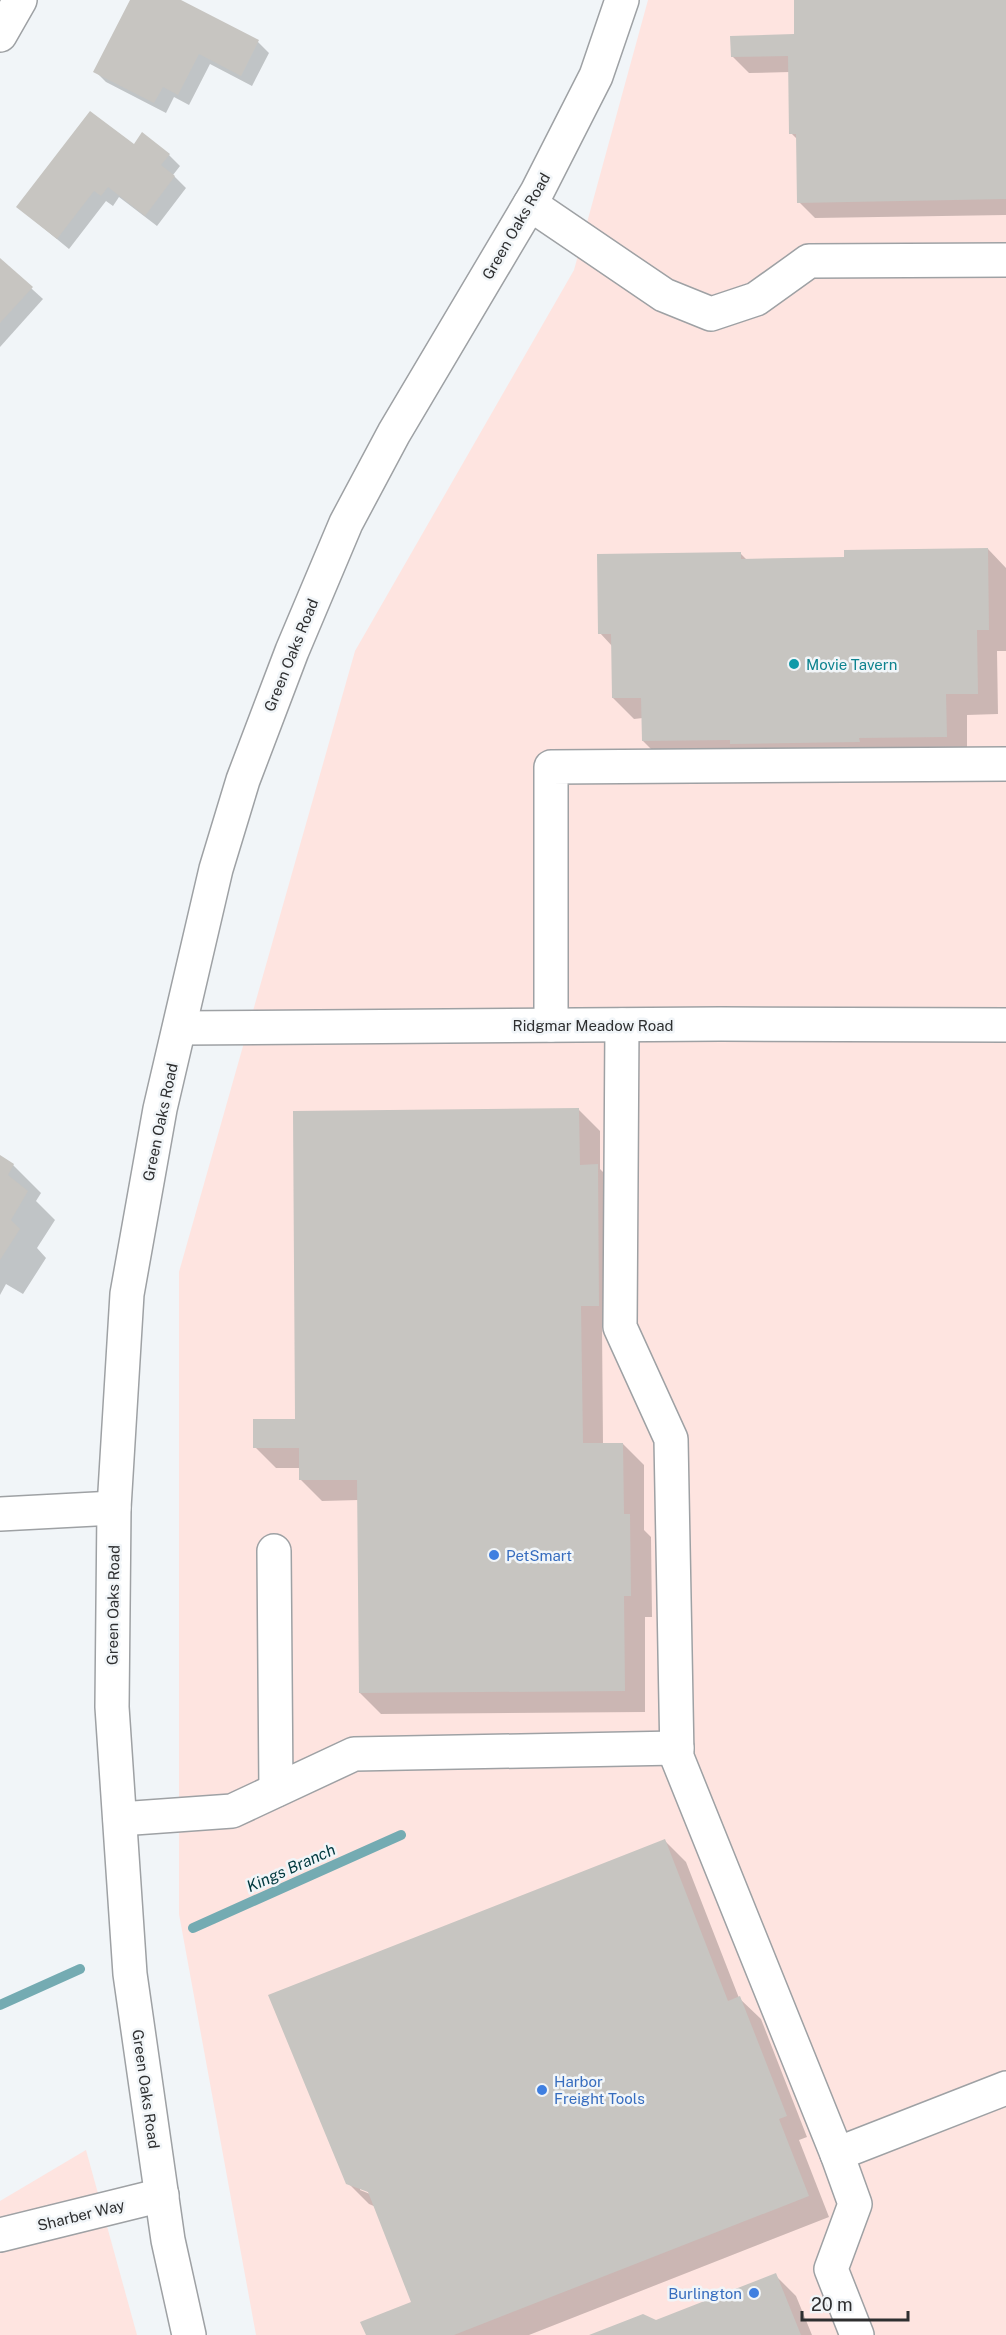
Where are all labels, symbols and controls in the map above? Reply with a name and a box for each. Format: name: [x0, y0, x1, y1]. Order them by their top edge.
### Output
street label: Green Oaks Road: [479, 170, 553, 282]
street label: Green Oaks Road: [261, 596, 321, 714]
place label: Movie Tavern: [806, 656, 897, 673]
marker: Movie Tavern: [787, 657, 801, 671]
street label: Ridgmar Meadow Road: [513, 1017, 673, 1034]
street label: Green Oaks Road: [139, 1061, 181, 1183]
street label: Green Oaks Road: [103, 1545, 123, 1665]
place label: PetSmart: [506, 1547, 572, 1564]
marker: PetSmart: [487, 1548, 501, 1562]
water label: Kings Branch: [244, 1840, 338, 1896]
street label: Green Oaks Road: [129, 2028, 163, 2150]
place label: Harbor Freight Tools: [554, 2073, 645, 2107]
marker: Harbor Freight Tools: [535, 2083, 549, 2097]
street label: Sharber Way: [36, 2196, 126, 2234]
scale bar: [802, 2284, 908, 2322]
place label: Burlington: [668, 2285, 742, 2302]
marker: Burlington: [747, 2286, 761, 2300]
text: 20 m: [811, 2294, 853, 2315]

